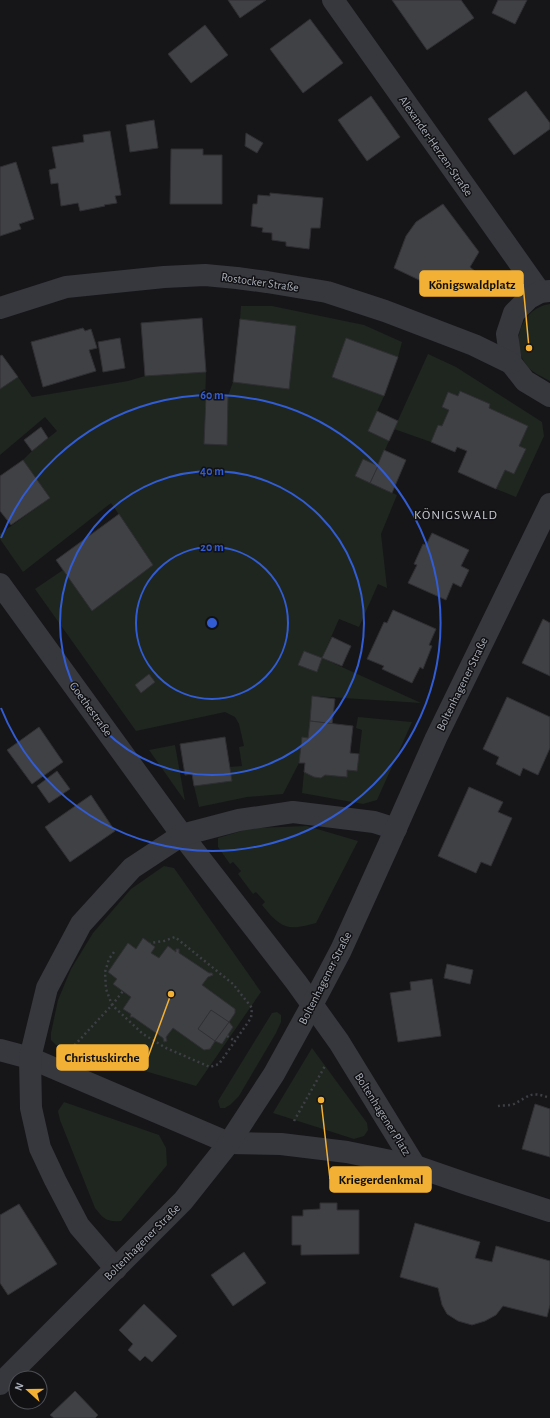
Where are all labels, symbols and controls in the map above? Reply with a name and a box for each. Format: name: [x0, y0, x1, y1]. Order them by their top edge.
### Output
street label: Alexander-Herzen-Straße: [397, 94, 475, 198]
street label: Rostocker Straße: [220, 271, 300, 293]
callout: Königswaldplatz: [420, 271, 523, 296]
text: Königswaldplatz: [428, 279, 516, 292]
text: 60 m: [200, 389, 224, 401]
text: 40 m: [200, 465, 224, 477]
district label: KÖNIGSWALD: [414, 508, 498, 522]
text: 20 m: [200, 541, 224, 553]
centre of rings: [205, 616, 219, 630]
street label: Boltenhagener Straße: [434, 635, 490, 733]
street label: Goethestraße: [67, 680, 115, 738]
street label: Boltenhagener Straße: [296, 930, 354, 1026]
callout: Christuskirche: [57, 1045, 148, 1070]
text: Christuskirche: [64, 1052, 140, 1065]
street label: Boltenhagener Platz: [353, 1071, 413, 1157]
callout: Kriegerdenkmal: [330, 1167, 431, 1192]
text: Kriegerdenkmal: [339, 1174, 424, 1187]
street label: Boltenhagener Straße: [102, 1202, 182, 1282]
north arrow: [8, 1370, 48, 1410]
text: N: [13, 1381, 26, 1392]

